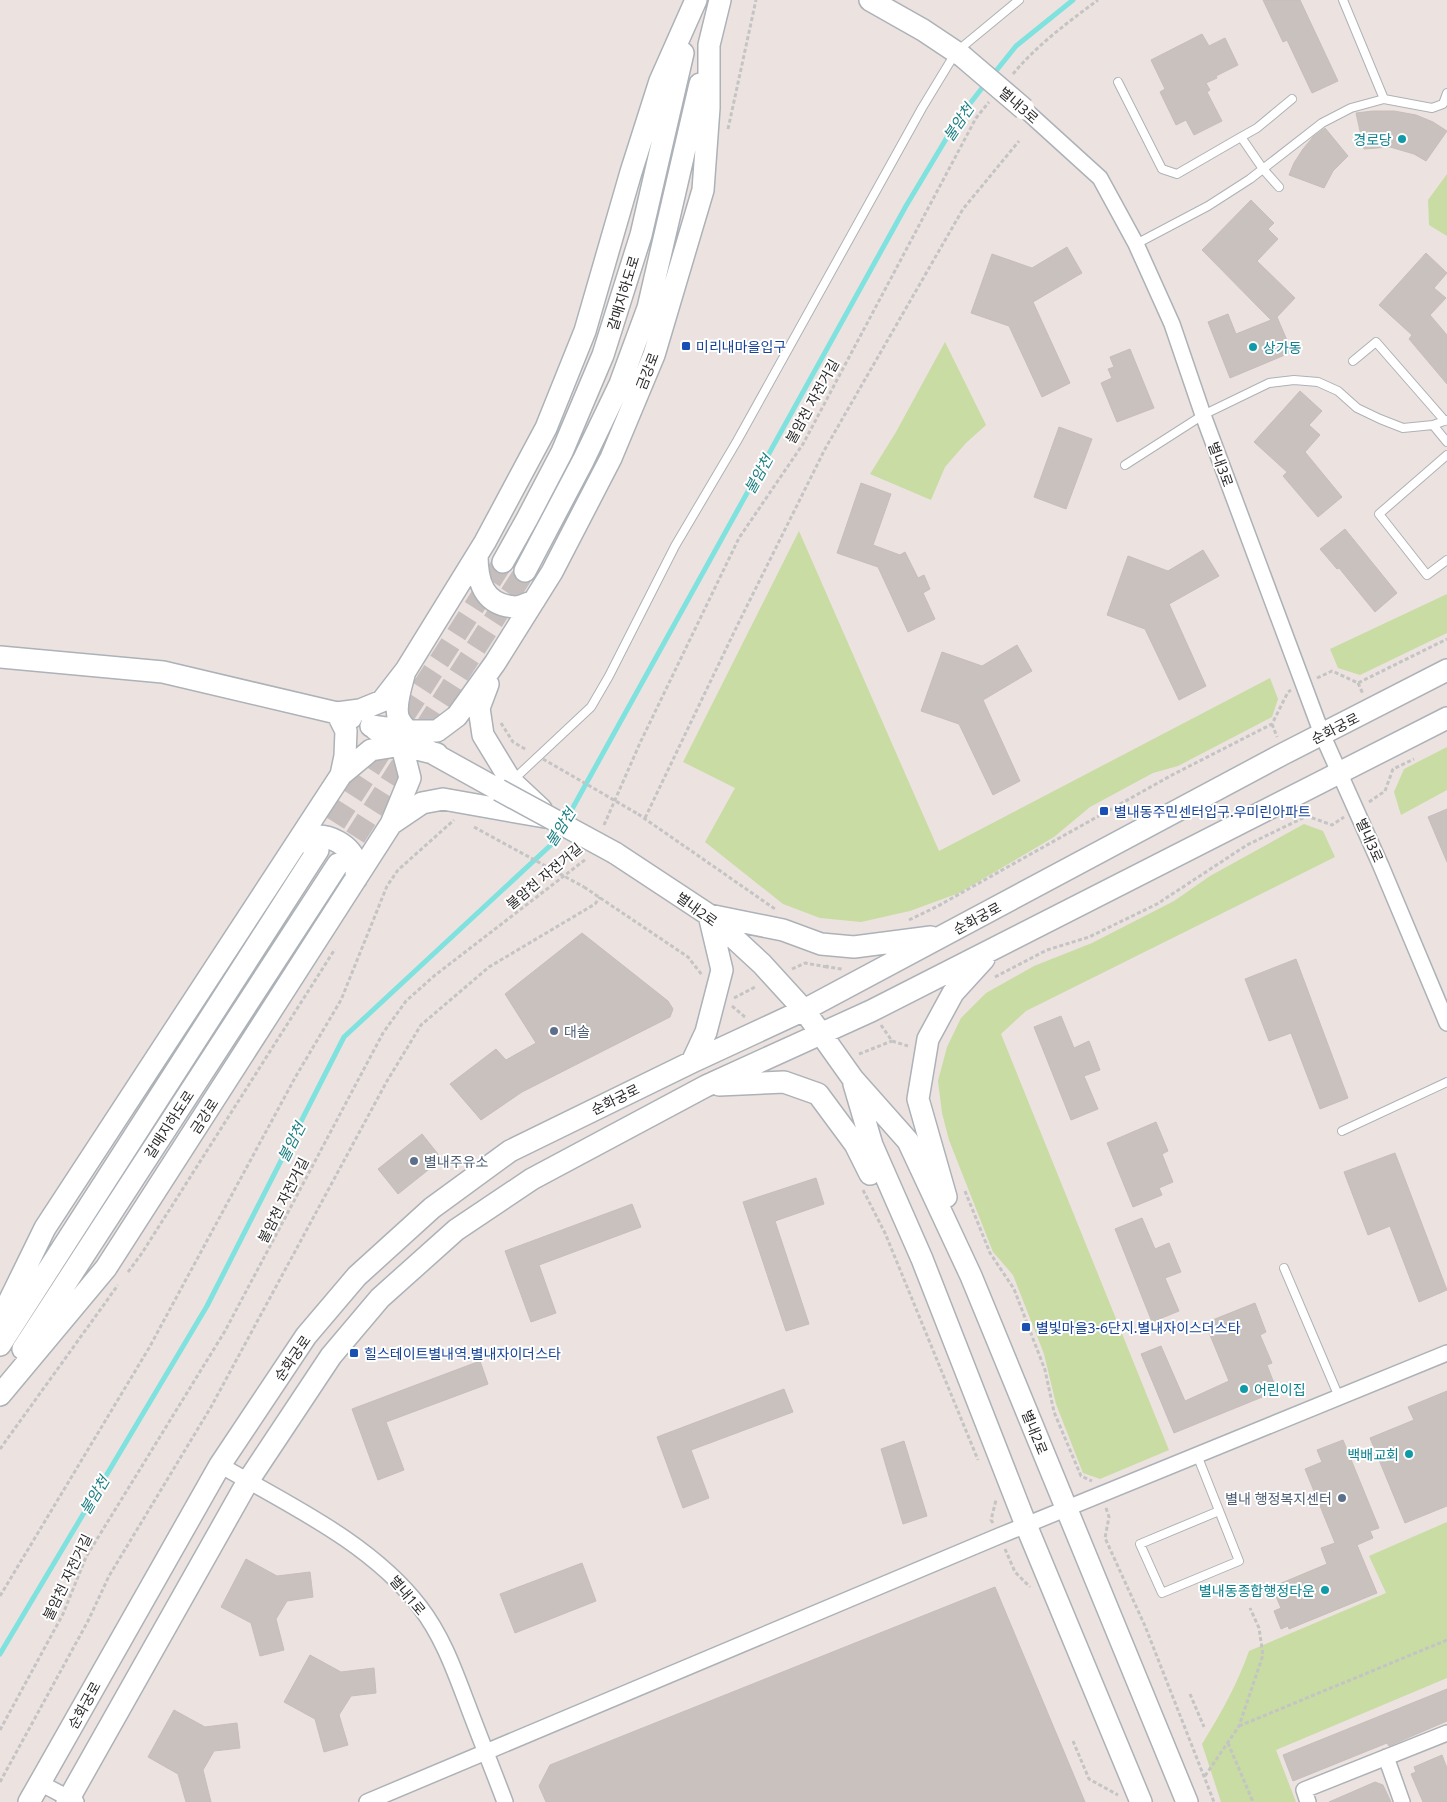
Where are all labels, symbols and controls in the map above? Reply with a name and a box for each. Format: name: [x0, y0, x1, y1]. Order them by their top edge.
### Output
street label: 별내3로: [995, 83, 1043, 128]
water label: 불암천: [938, 97, 979, 145]
place label: 경로당: [1353, 130, 1392, 149]
marker: 경로당: [1396, 133, 1408, 145]
street label: 갈매지하도로: [603, 253, 643, 333]
place label: 미리내마을입구: [696, 337, 786, 356]
place label: 상가동: [1263, 338, 1302, 357]
marker: 미리내마을입구: [680, 340, 692, 352]
marker: 상가동: [1247, 341, 1259, 353]
street label: 금강로: [631, 349, 663, 392]
street label: 불암천 자전거길: [781, 355, 843, 447]
street label: 별내3로: [1204, 439, 1238, 489]
water label: 불암천: [739, 449, 778, 497]
street label: 순화궁로: [1308, 708, 1362, 748]
water label: 불암천: [541, 802, 581, 850]
place label: 별내동주민센터입구.우미린아파트: [1114, 802, 1311, 821]
marker: 별내동주민센터입구.우미린아파트: [1098, 805, 1110, 817]
street label: 별내3로: [1352, 815, 1388, 865]
street label: 불암천 자전거길: [502, 839, 586, 913]
street label: 별내2로: [673, 888, 722, 930]
street label: 순화궁로: [950, 897, 1004, 938]
place label: 대솔: [564, 1022, 590, 1041]
marker: 대솔: [548, 1025, 560, 1037]
street label: 순화궁로: [588, 1079, 642, 1119]
street label: 갈매지하도로: [140, 1086, 198, 1162]
street label: 금강로: [186, 1095, 223, 1137]
water label: 불암천: [273, 1117, 310, 1165]
place label: 별내주유소: [424, 1152, 489, 1171]
street label: 불암천 자전거길: [253, 1154, 313, 1246]
marker: 별내주유소: [408, 1155, 420, 1167]
place label: 별빛마을3-6단지.별내자이스더스타: [1036, 1318, 1241, 1337]
marker: 별빛마을3-6단지.별내자이스더스타: [1020, 1321, 1032, 1333]
street label: 순화궁로: [269, 1331, 315, 1385]
place label: 힐스테이트별내역.별내자이더스타: [364, 1344, 561, 1363]
marker: 힐스테이트별내역.별내자이더스타: [348, 1347, 360, 1359]
place label: 어린이집: [1254, 1380, 1306, 1399]
marker: 어린이집: [1238, 1383, 1250, 1395]
street label: 별내2로: [1017, 1407, 1053, 1457]
place label: 백배교회: [1347, 1445, 1399, 1464]
marker: 백배교회: [1403, 1448, 1415, 1460]
water label: 불암천: [75, 1470, 114, 1518]
place label: 별내 행정복지센터: [1225, 1489, 1332, 1508]
marker: 별내 행정복지센터: [1336, 1492, 1348, 1504]
street label: 불암천 자전거길: [38, 1531, 96, 1623]
street label: 별내1로: [386, 1571, 430, 1619]
place label: 별내동종합행정타운: [1199, 1581, 1315, 1600]
marker: 별내동종합행정타운: [1319, 1584, 1331, 1596]
street label: 순화궁로: [63, 1678, 105, 1732]

